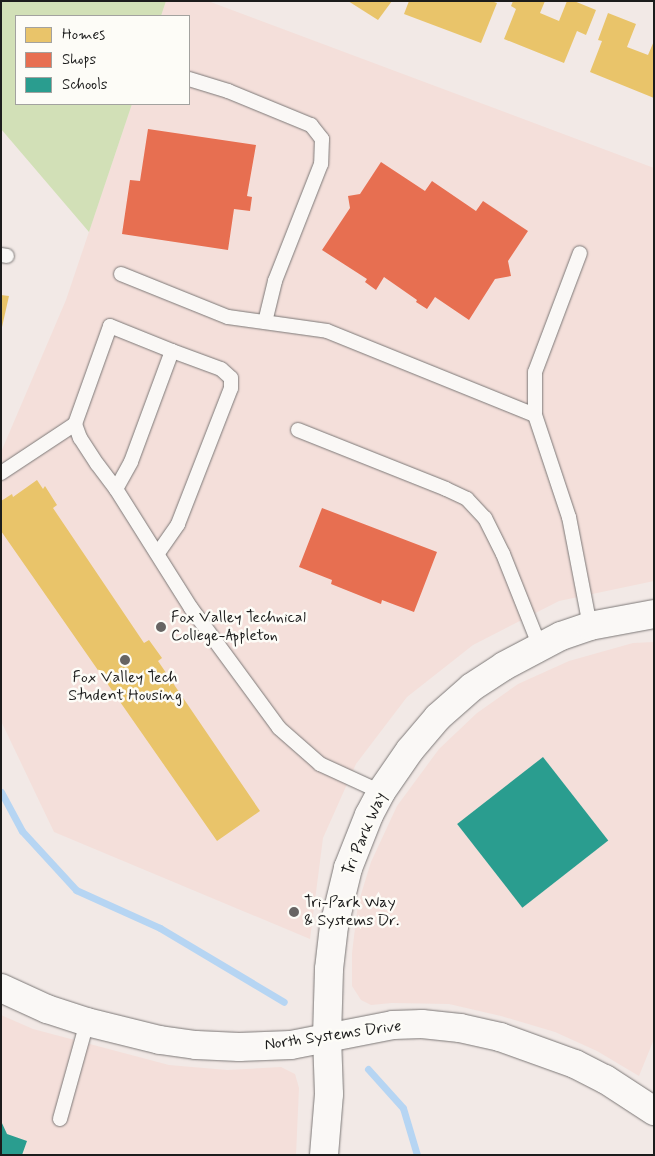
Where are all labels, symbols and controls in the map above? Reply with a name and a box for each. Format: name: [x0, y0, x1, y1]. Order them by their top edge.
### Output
legend: [15, 15, 190, 105]
text: Homes: [62, 25, 105, 45]
text: Shops: [62, 50, 96, 70]
text: Schools: [62, 75, 108, 95]
place label: Fox Valley Technical College-Appleton: [171, 608, 303, 646]
marker: Fox Valley Technical College-Appleton: [155, 621, 167, 633]
marker: Fox Valley Tech Student Housing: [119, 654, 131, 666]
place label: Fox Valley Tech Student Housing: [68, 668, 182, 706]
street label: Tri Park Way: [339, 789, 391, 879]
place label: Tri-Park Way & Systems Dr.: [304, 893, 399, 931]
marker: Tri-Park Way & Systems Dr.: [288, 906, 300, 918]
street label: North Systems Drive: [264, 1017, 402, 1055]

